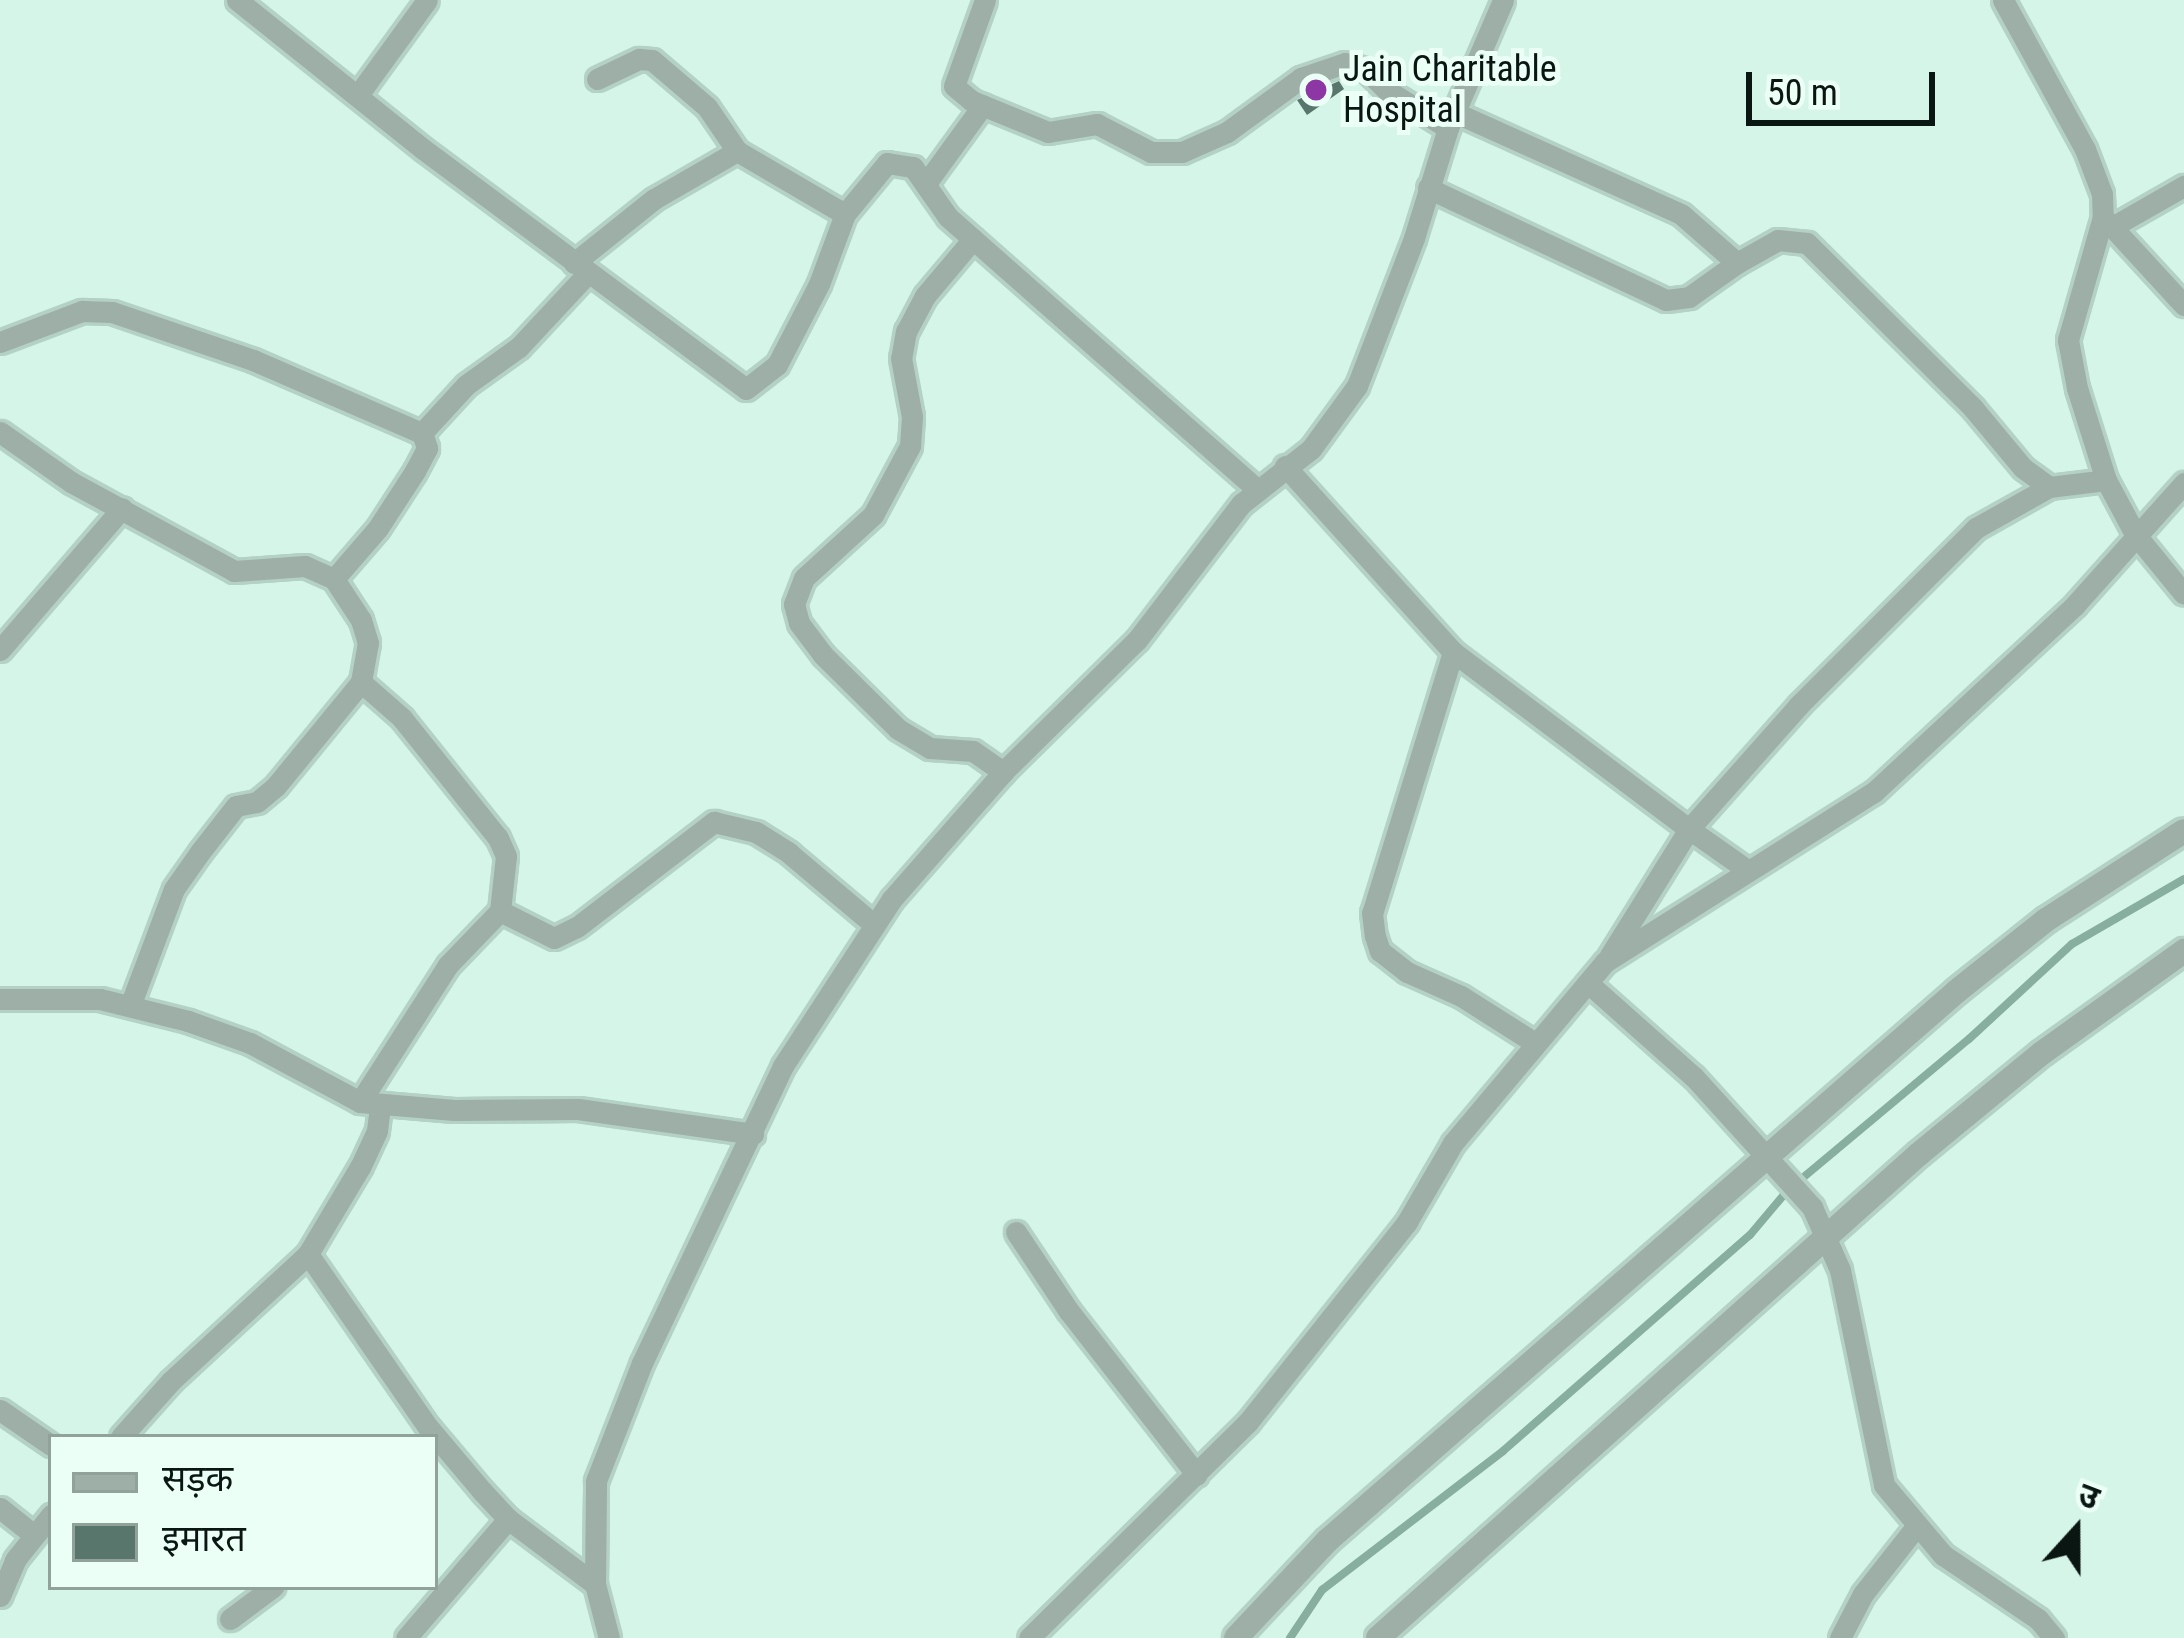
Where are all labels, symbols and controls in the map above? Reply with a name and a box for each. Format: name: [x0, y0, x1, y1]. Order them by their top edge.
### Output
place label: Jain Charitable Hospital: [1343, 47, 1557, 132]
scale bar: [1752, 48, 1941, 122]
text: 50 m: [1767, 72, 1838, 114]
marker: Jain Charitable Hospital: [1300, 74, 1332, 106]
legend: [48, 1434, 438, 1590]
text: सड़क: [162, 1458, 233, 1500]
north arrow: [2016, 1470, 2136, 1590]
text: उ: [2073, 1474, 2105, 1518]
text: इमारत: [162, 1518, 246, 1560]

